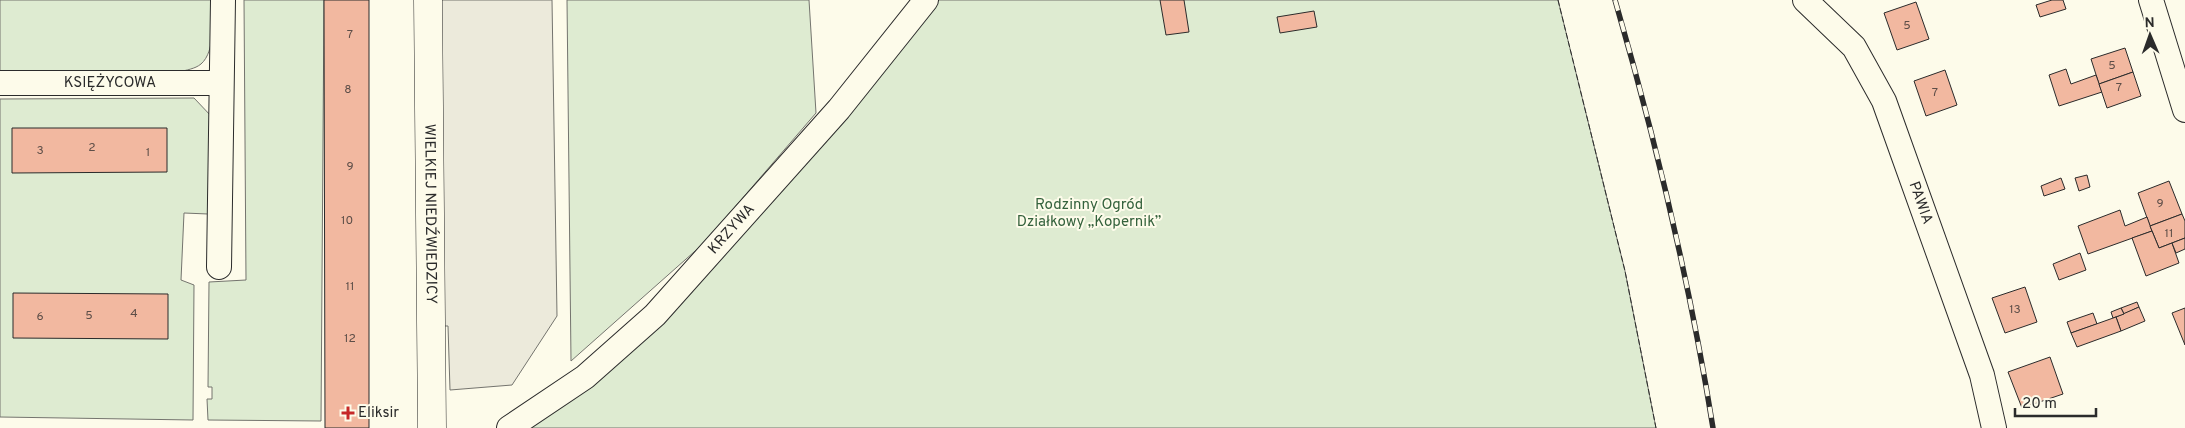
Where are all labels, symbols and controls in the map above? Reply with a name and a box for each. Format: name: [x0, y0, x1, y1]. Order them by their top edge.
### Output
north arrow: [2125, 10, 2175, 60]
text: N: [2144, 15, 2155, 32]
house number: 5: [1903, 18, 1911, 34]
house number: 7: [347, 27, 353, 43]
house number: 5: [2108, 58, 2116, 74]
street label: KSIĘŻYCOWA: [64, 73, 156, 93]
house number: 7: [2116, 80, 2122, 96]
house number: 8: [344, 82, 352, 98]
house number: 7: [1932, 85, 1938, 101]
street label: WIELKIEJ NIEDŹWIEDZICY: [420, 124, 441, 305]
house number: 2: [88, 140, 96, 156]
house number: 3: [36, 143, 44, 159]
house number: 1: [146, 145, 150, 161]
house number: 9: [346, 159, 354, 175]
street label: PAWIA: [1904, 179, 1937, 227]
park label: Rodzinny Ogród Działkowy „Kopernik”: [1017, 196, 1161, 232]
house number: 9: [2156, 196, 2164, 212]
street label: KRZYWA: [704, 200, 759, 258]
house number: 10: [341, 213, 353, 229]
house number: 11: [2165, 226, 2173, 242]
house number: 11: [346, 279, 354, 295]
house number: 13: [2009, 302, 2021, 318]
house number: 4: [130, 306, 138, 322]
house number: 5: [85, 308, 93, 324]
house number: 6: [36, 309, 44, 325]
house number: 12: [344, 331, 356, 347]
scale bar: [2015, 386, 2096, 418]
text: 20 m: [2022, 395, 2057, 414]
place label: Eliksir: [358, 404, 399, 423]
marker: Eliksir: [342, 407, 354, 419]

